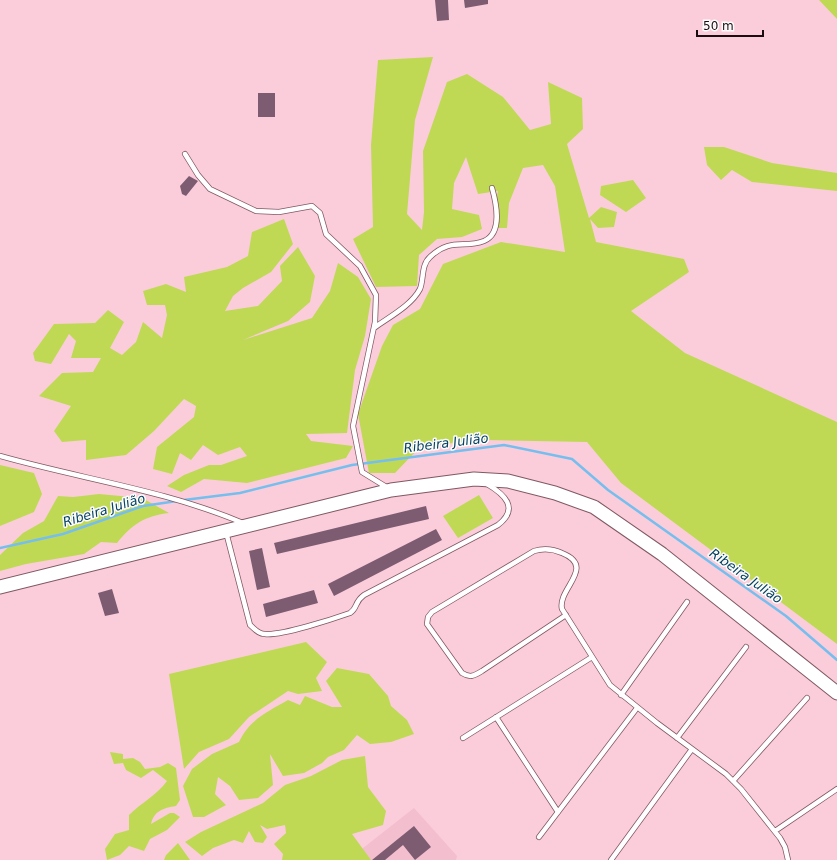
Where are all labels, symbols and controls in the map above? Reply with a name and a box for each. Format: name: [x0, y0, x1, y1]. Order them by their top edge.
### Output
scale bar: [697, 12, 763, 38]
text: 50 m: [703, 19, 734, 33]
water label: Ribeira Julião: [403, 430, 489, 456]
water label: Ribeira Julião: [61, 490, 147, 530]
water label: Ribeira Julião: [707, 545, 785, 607]

